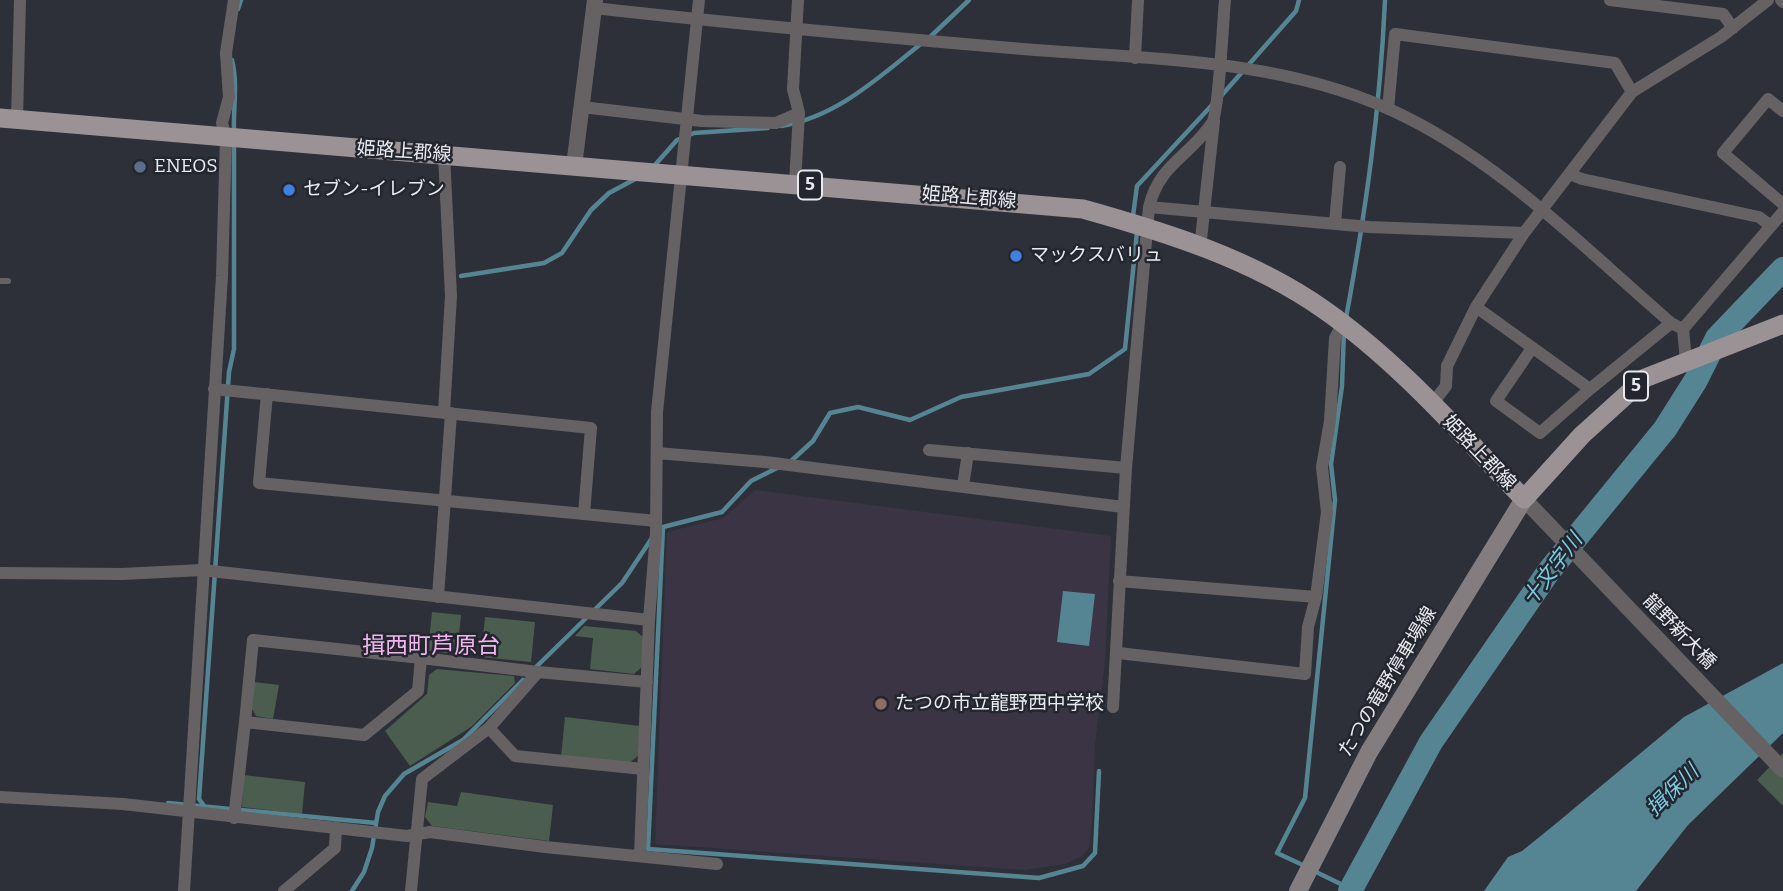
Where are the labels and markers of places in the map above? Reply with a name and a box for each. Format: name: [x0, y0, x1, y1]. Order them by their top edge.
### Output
place label: ENEOS: [154, 156, 218, 178]
marker: ENEOS: [132, 159, 148, 175]
place label: セブン-イレブン: [303, 179, 445, 201]
marker: セブン-イレブン: [281, 182, 297, 198]
place label: マックスバリュ: [1030, 245, 1163, 267]
marker: マックスバリュ: [1008, 248, 1024, 264]
place label: たつの市立龍野西中学校: [895, 693, 1104, 715]
marker: たつの市立龍野西中学校: [873, 696, 889, 712]

